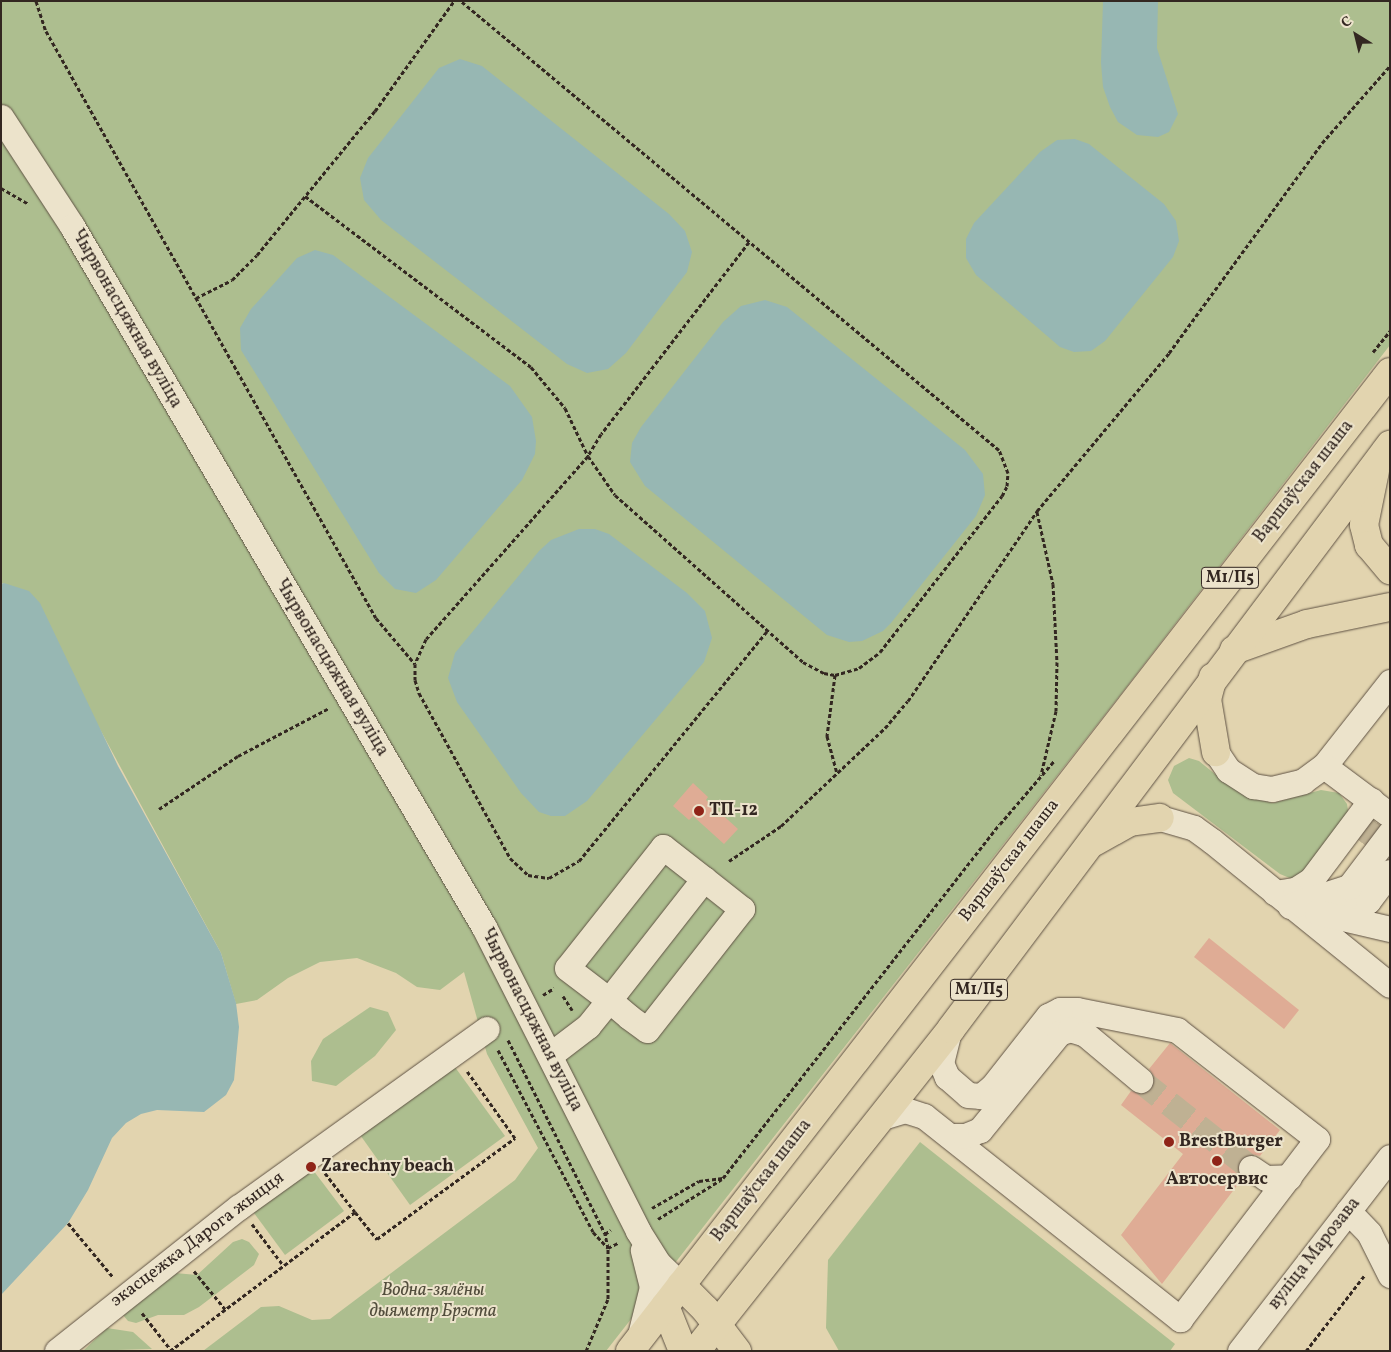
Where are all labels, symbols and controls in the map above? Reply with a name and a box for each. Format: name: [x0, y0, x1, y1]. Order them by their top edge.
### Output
north arrow: [1331, 10, 1381, 60]
text: С: [1338, 12, 1356, 33]
street label: Чырвонасцяжная вуліца: [66, 226, 186, 412]
street label: Варшаўская шаша: [1249, 416, 1359, 548]
road number: М1/П5: [1200, 564, 1260, 592]
street label: Чырвонасцяжная вуліца: [269, 575, 393, 761]
street label: Варшаўская шаша: [955, 795, 1065, 927]
place label: ТП-12: [709, 800, 758, 822]
marker: ТП-12: [693, 805, 705, 817]
street label: Чырвонасцяжная вуліца: [475, 925, 587, 1115]
road number: М1/П5: [949, 976, 1009, 1004]
street label: Варшаўская шаша: [707, 1115, 817, 1247]
place label: BrestBurger: [1179, 1131, 1283, 1153]
marker: BrestBurger: [1163, 1136, 1175, 1148]
marker: Автосервис: [1211, 1155, 1223, 1167]
place label: Zarechny beach: [321, 1156, 454, 1178]
marker: Zarechny beach: [305, 1161, 317, 1173]
street label: экасцежка Дарога жыцця: [107, 1168, 289, 1312]
place label: Автосервис: [1166, 1169, 1268, 1191]
street label: вуліца Марозава: [1264, 1194, 1366, 1314]
park label: Водна-зялёны дыяметр Брэста: [370, 1281, 496, 1324]

